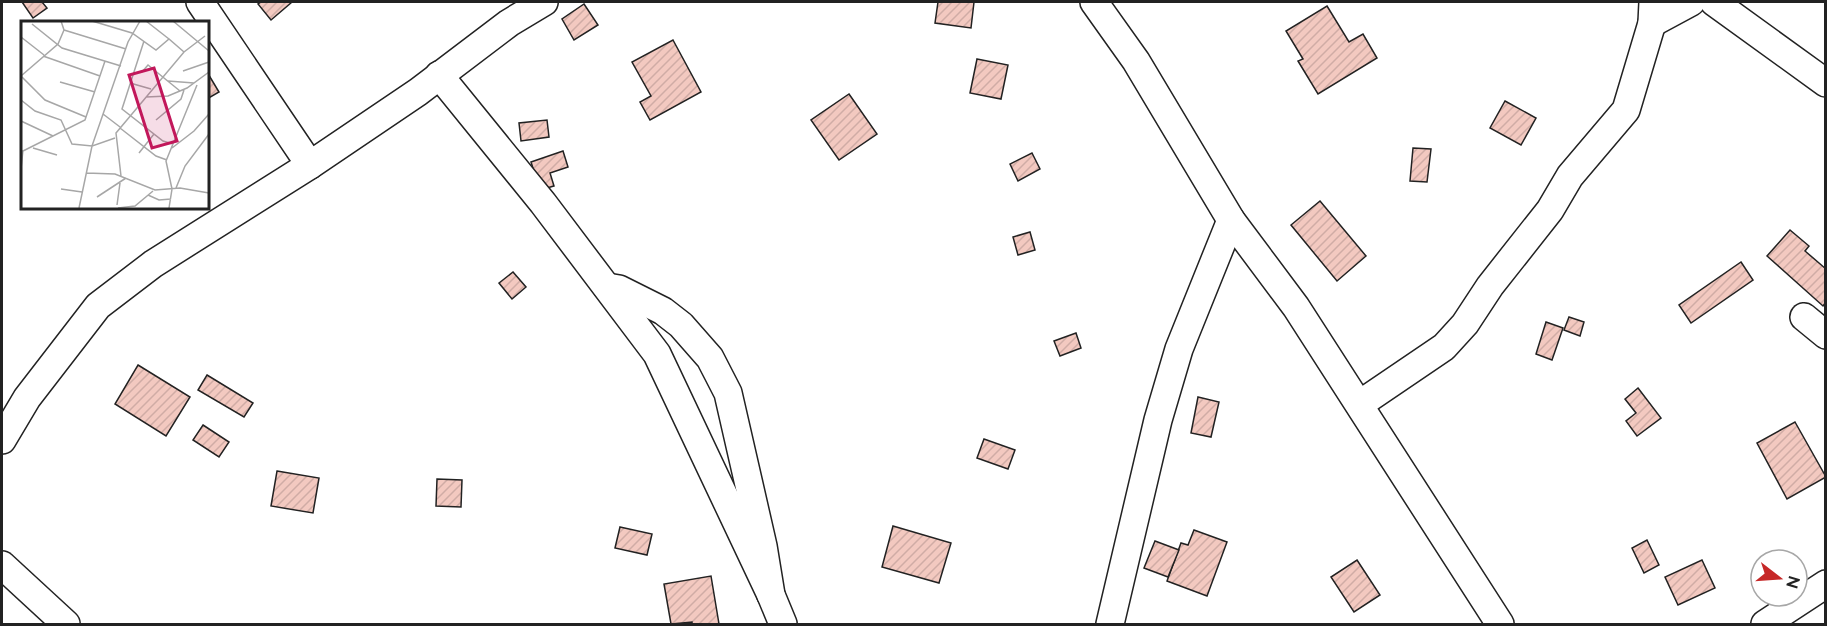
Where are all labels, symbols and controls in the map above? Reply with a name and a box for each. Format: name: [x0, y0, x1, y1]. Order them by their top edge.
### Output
inset map: [21, 21, 208, 208]
north arrow: [1749, 548, 1809, 608]
text: N: [1782, 574, 1804, 591]

